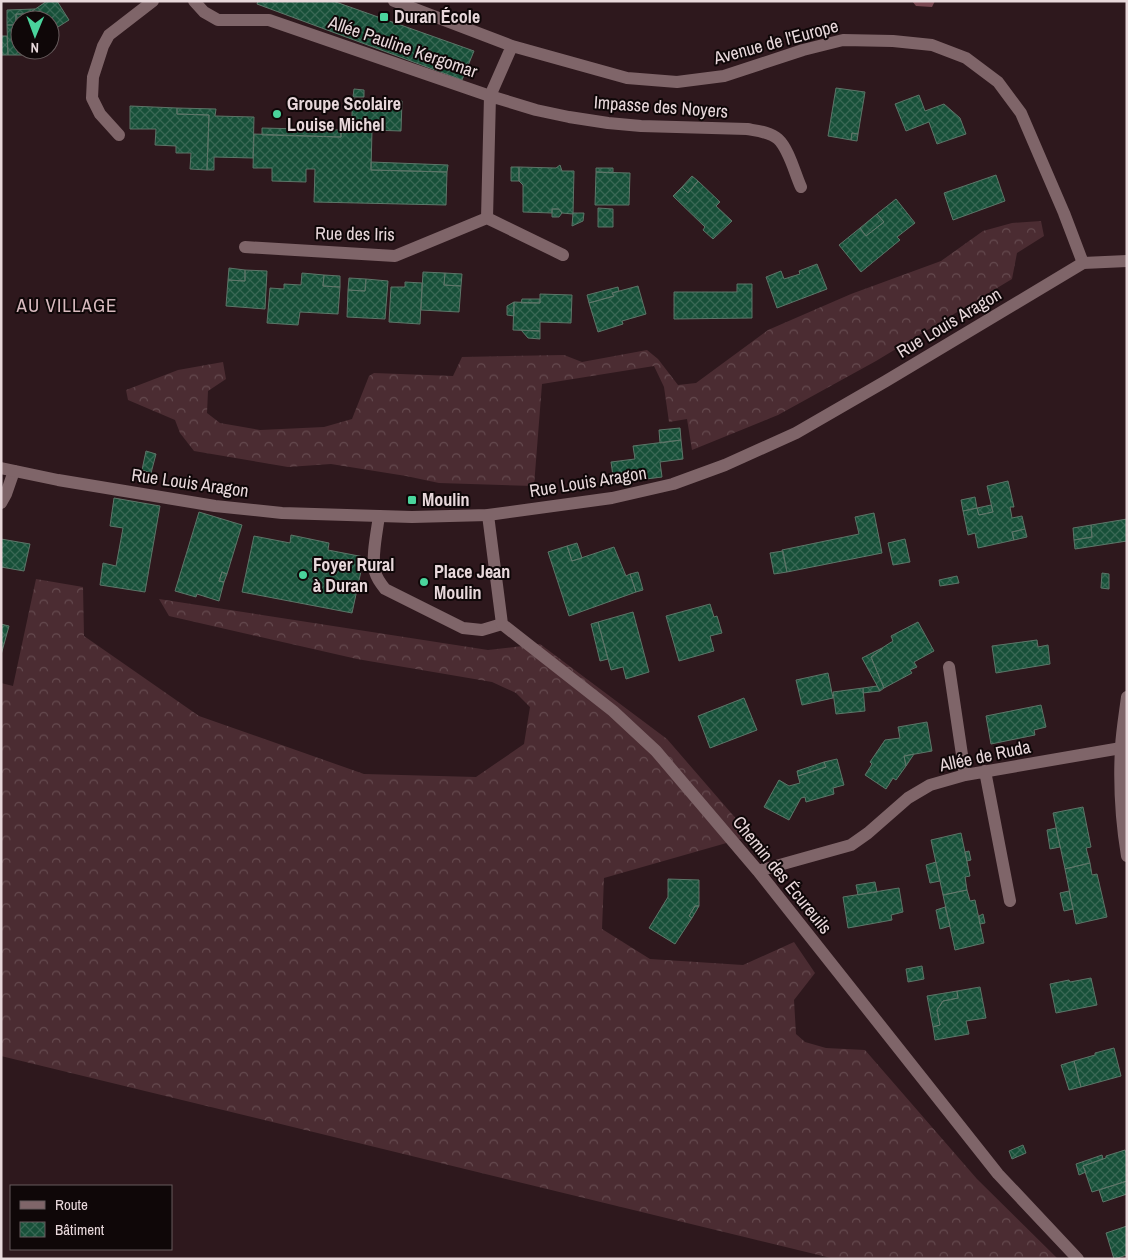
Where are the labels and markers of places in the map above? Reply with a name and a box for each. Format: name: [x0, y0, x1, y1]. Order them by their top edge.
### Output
place label: Duran École: [394, 4, 480, 29]
marker: Duran École: [378, 11, 390, 23]
place label: Groupe Scolaire Louise Michel: [287, 91, 401, 137]
marker: Groupe Scolaire Louise Michel: [271, 108, 283, 120]
place label: Moulin: [422, 487, 470, 512]
marker: Moulin: [406, 494, 418, 506]
place label: Foyer Rural à Duran: [313, 552, 394, 598]
place label: Place Jean Moulin: [434, 559, 510, 605]
marker: Foyer Rural à Duran: [297, 569, 309, 581]
marker: Place Jean Moulin: [418, 576, 430, 588]

